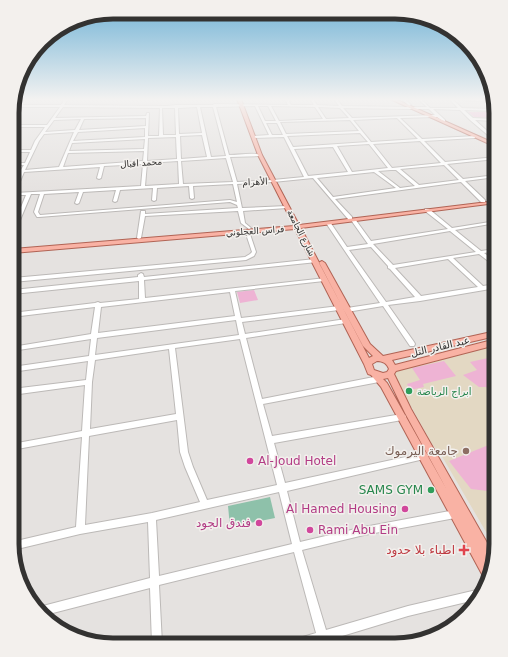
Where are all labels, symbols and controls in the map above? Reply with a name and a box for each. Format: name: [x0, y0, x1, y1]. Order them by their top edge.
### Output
street label: محمد اقبال: [120, 157, 163, 169]
street label: الأهرام: [242, 175, 268, 188]
street label: شارع الجامعة: [285, 208, 317, 258]
street label: فراس العجلوني: [225, 224, 285, 238]
street label: عبد القادر التل: [410, 334, 471, 359]
marker: ابراج الرياضة: [404, 386, 414, 396]
place label: ابراج الرياضة: [417, 386, 472, 398]
place label: جامعة اليرموك: [385, 444, 458, 459]
marker: جامعة اليرموك: [461, 446, 471, 456]
place label: Al-Joud Hotel: [258, 454, 336, 468]
marker: Al-Joud Hotel: [245, 456, 255, 466]
place label: SAMS GYM: [359, 483, 423, 497]
marker: SAMS GYM: [426, 485, 436, 495]
place label: Al Hamed Housing: [286, 502, 397, 516]
marker: Al Hamed Housing: [400, 504, 410, 514]
place label: فندق الجود: [196, 516, 251, 531]
marker: فندق الجود: [254, 518, 264, 528]
place label: Rami Abu Ein: [318, 523, 398, 537]
marker: Rami Abu Ein: [305, 525, 315, 535]
place label: اطباء بلا حدود: [386, 543, 455, 558]
marker: اطباء بلا حدود: [458, 544, 470, 556]

